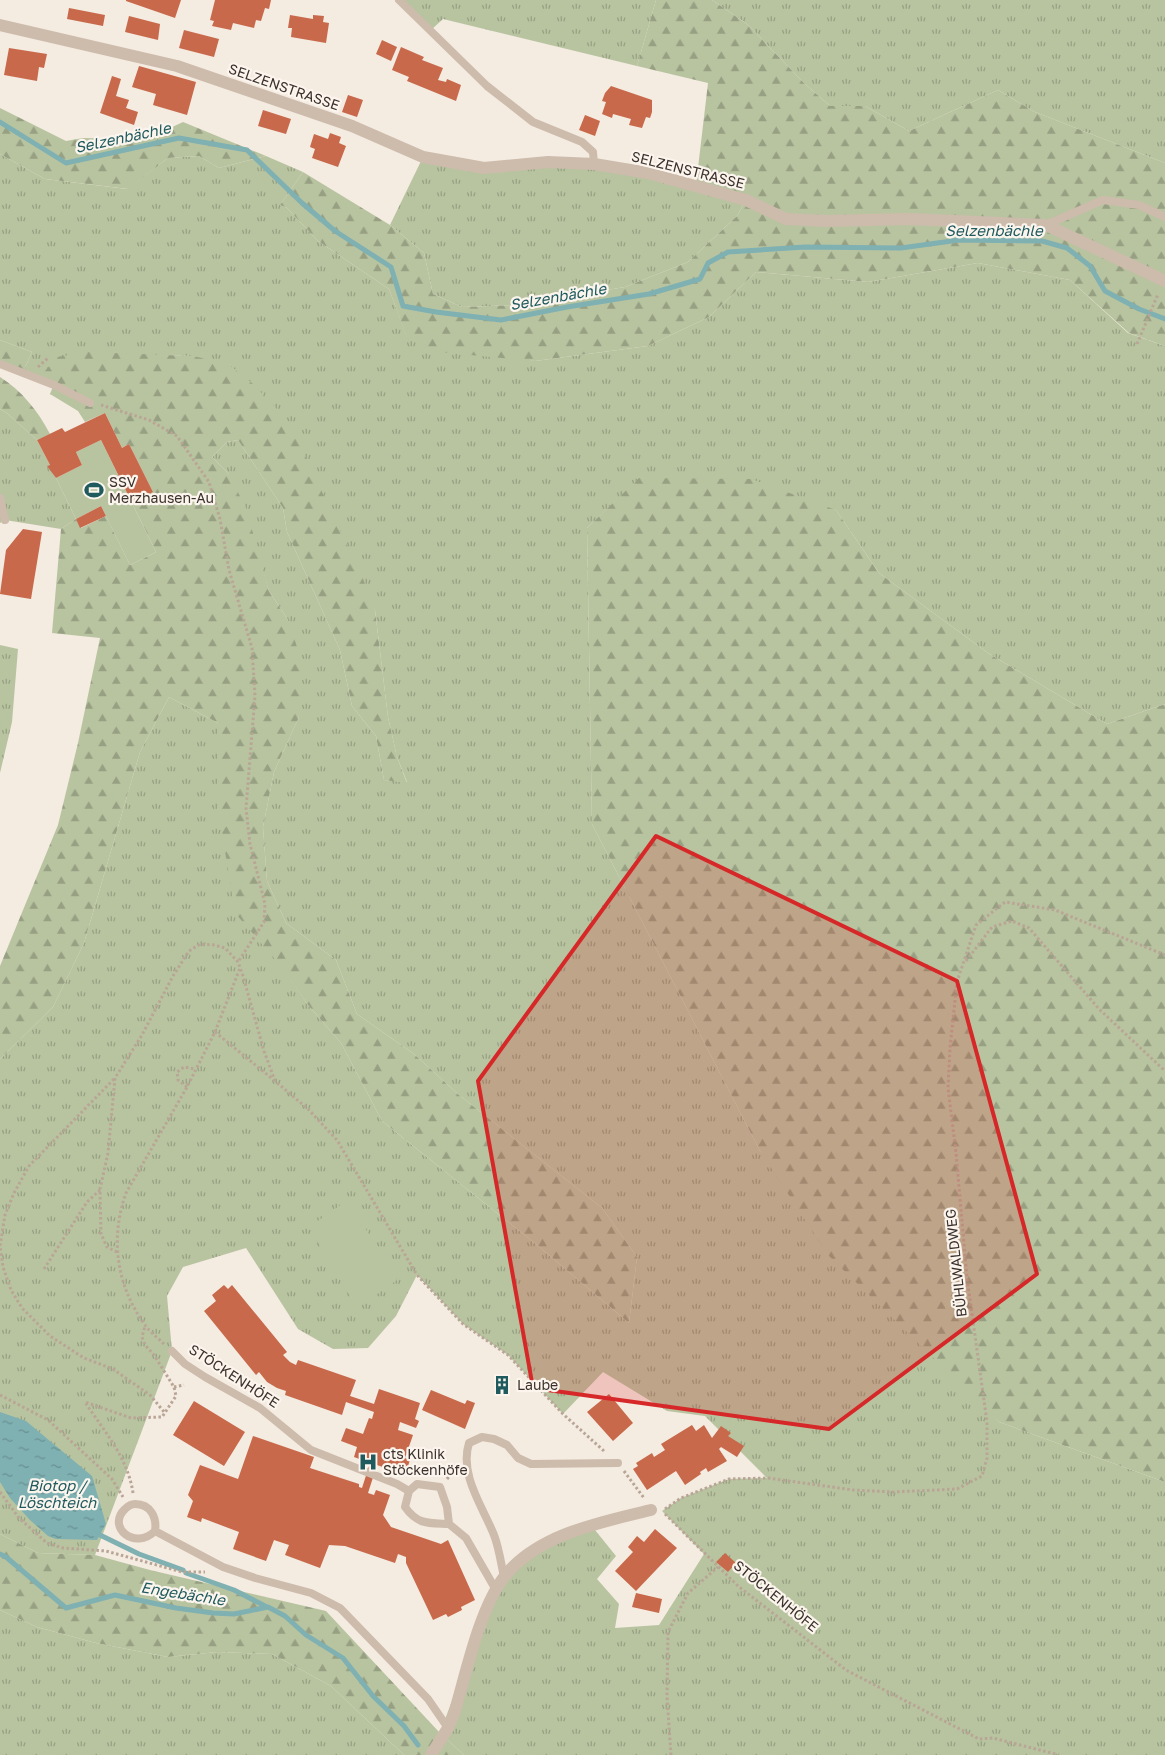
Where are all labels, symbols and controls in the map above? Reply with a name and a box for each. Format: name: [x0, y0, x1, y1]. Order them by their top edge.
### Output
street label: SELZENSTRASSE: [227, 60, 342, 113]
water label: Selzenbächle: [73, 118, 174, 156]
street label: SELZENSTRASSE: [630, 147, 746, 192]
water label: Selzenbächle: [945, 221, 1044, 239]
water label: Selzenbächle: [508, 278, 609, 313]
place label: SSV Merzhausen-Au: [109, 473, 214, 506]
sports icon: SSV Merzhausen-Au: [83, 479, 105, 501]
street label: BÜHLWALDWEG: [941, 1208, 970, 1318]
street label: STÖCKENHÖFE: [186, 1340, 282, 1411]
building icon: Laube: [491, 1374, 513, 1396]
place label: Laube: [517, 1376, 558, 1393]
place label: cts Klinik Stöckenhöfe: [383, 1445, 468, 1478]
hospital icon: cts Klinik Stöckenhöfe: [357, 1451, 379, 1473]
water label: Biotop / Löschteich: [18, 1476, 97, 1511]
street label: STÖCKENHÖFE: [731, 1556, 822, 1635]
water label: Engebächle: [140, 1577, 228, 1610]

